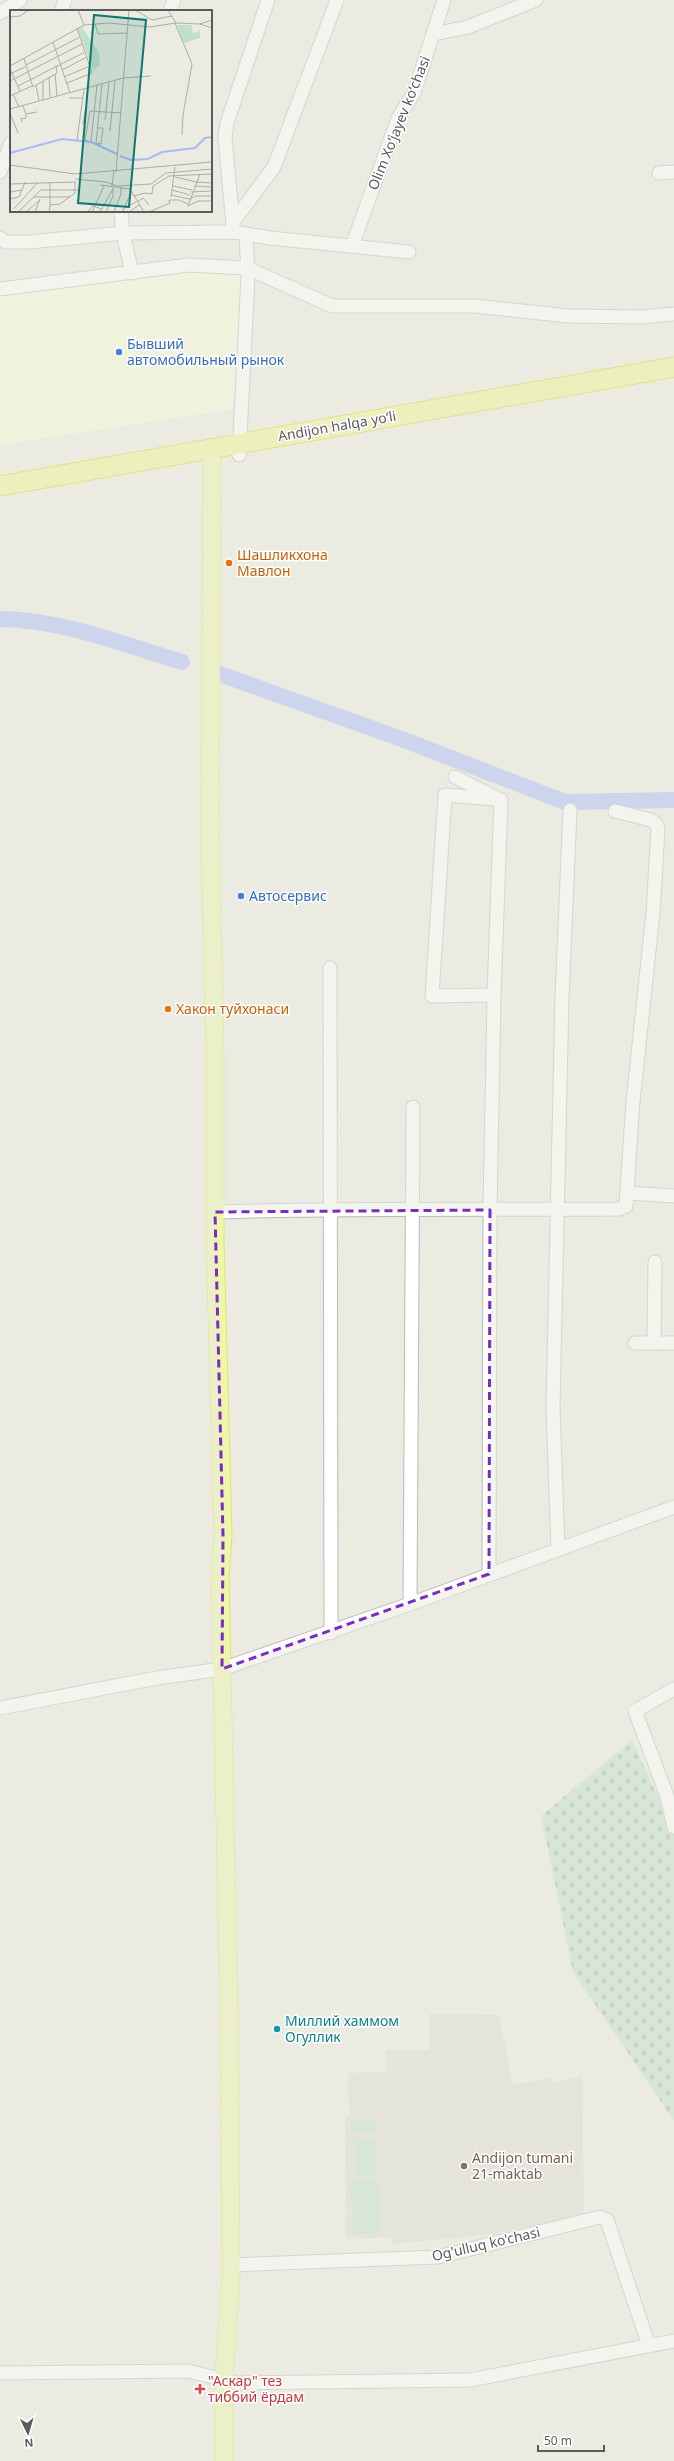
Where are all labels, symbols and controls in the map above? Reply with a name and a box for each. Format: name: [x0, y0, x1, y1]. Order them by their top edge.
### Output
inset map: [10, 10, 212, 212]
street label: Olim Xoʻjayev koʻchasi: [363, 53, 434, 193]
place label: Бывший автомобильный рынок: [127, 334, 285, 369]
marker: Бывший автомобильный рынок: [114, 347, 124, 357]
street label: Andijon halqa yo‘li: [276, 406, 398, 445]
place label: Шашликхона Мавлон: [237, 545, 328, 580]
marker: Шашликхона Мавлон: [224, 558, 234, 568]
place label: Автосервис: [249, 886, 327, 905]
marker: Автосервис: [236, 891, 246, 901]
place label: Хакон туйхонаси: [176, 999, 289, 1018]
marker: Хакон туйхонаси: [163, 1004, 173, 1014]
place label: Миллий хаммом Огуллик: [285, 2011, 399, 2046]
marker: Миллий хаммом Огуллик: [272, 2024, 282, 2034]
place label: Andijon tumani 21-maktab: [472, 2148, 573, 2183]
marker: Andijon tumani 21-maktab: [459, 2161, 469, 2171]
street label: Og'ulluq ko'chasi: [430, 2222, 542, 2265]
place label: "Аскар" тез тиббий ёрдам: [208, 2371, 304, 2406]
marker: "Аскар" тез тиббий ёрдам: [195, 2384, 205, 2394]
north arrow: [8, 2413, 48, 2453]
scale bar: [538, 2427, 604, 2453]
text: 50 m: [544, 2432, 572, 2449]
text: N: [24, 2436, 34, 2451]

